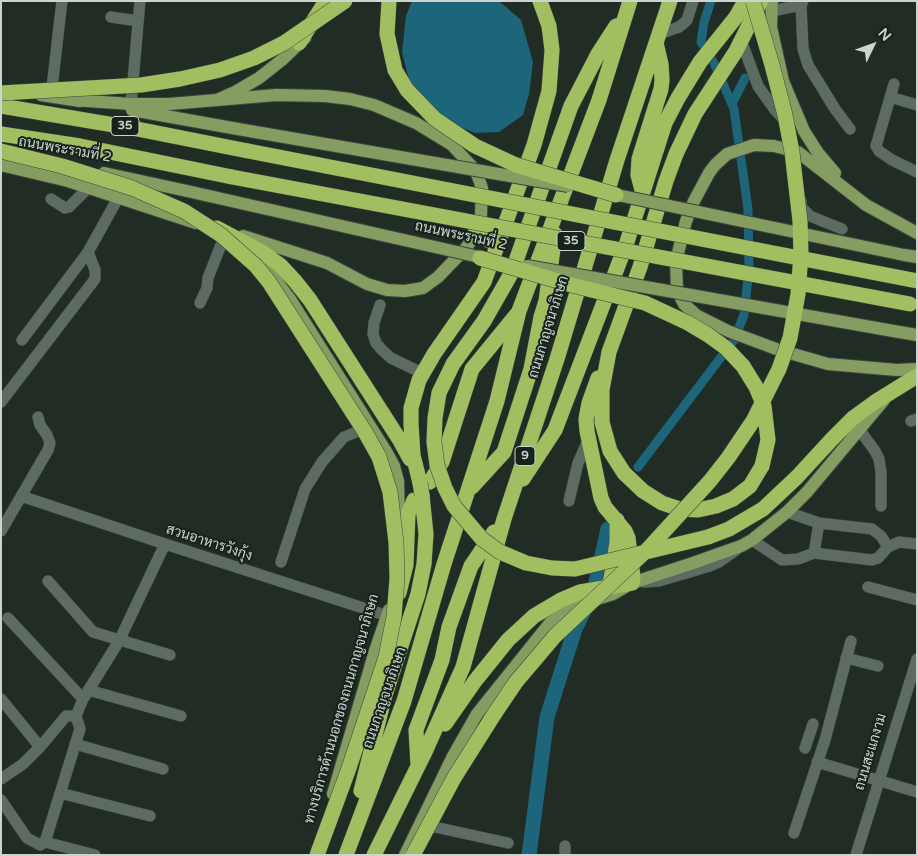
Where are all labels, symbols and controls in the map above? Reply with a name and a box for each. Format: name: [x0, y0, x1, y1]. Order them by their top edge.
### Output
north arrow: [848, 20, 898, 70]
text: N: [874, 25, 895, 44]
road number: 35: [111, 116, 139, 136]
street label: ถนนพระรามที่ 2: [17, 134, 113, 166]
street label: ถนนพระรามที่ 2: [413, 218, 509, 254]
road number: 35: [557, 232, 585, 250]
street label: ถนนกาญจนาภิเษก: [525, 274, 573, 380]
road number: 9: [515, 446, 535, 466]
street label: สวนอาหารวังกุ้ง: [164, 521, 254, 565]
street label: ทางบริการด้านนอกของถนนกาญจนาภิเษก: [301, 592, 383, 826]
street label: ถนนกาญจนาภิเษก: [360, 645, 410, 751]
street label: ถนนสะแกงาม: [851, 712, 891, 792]

